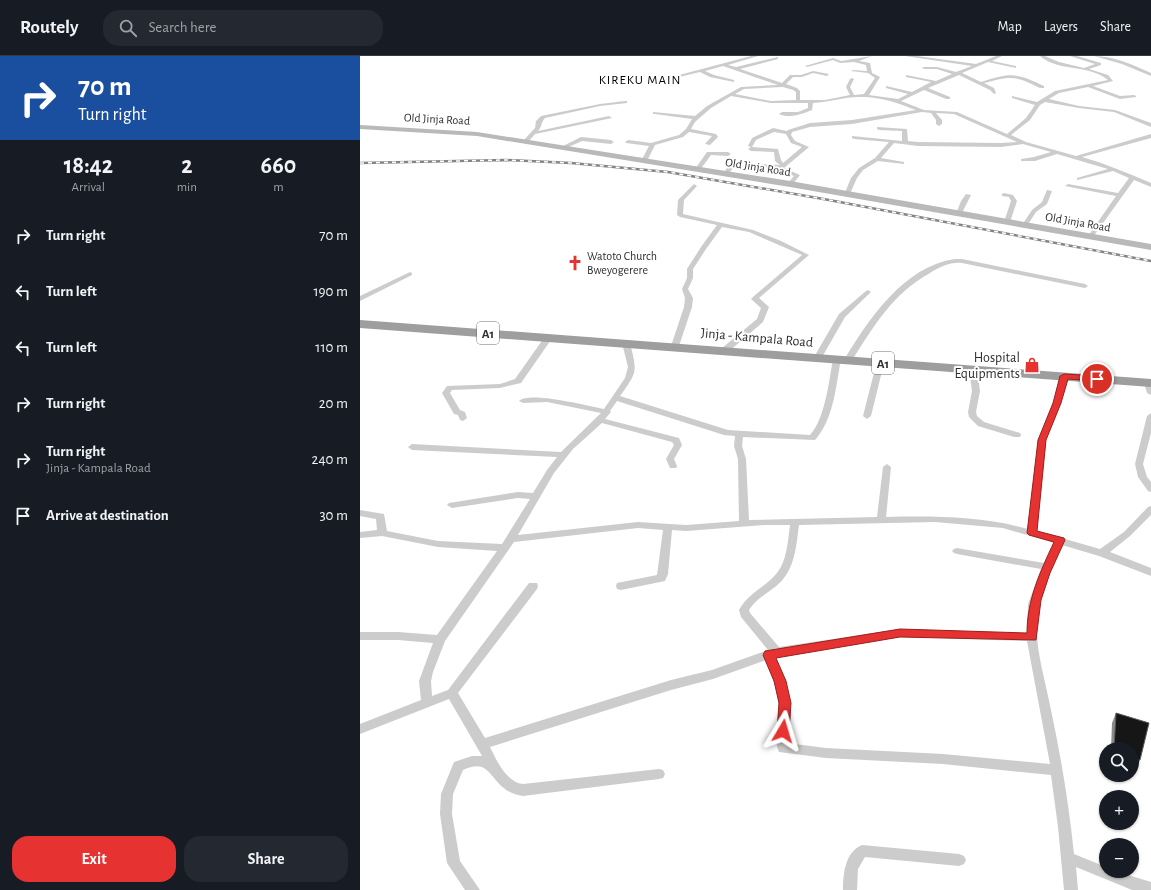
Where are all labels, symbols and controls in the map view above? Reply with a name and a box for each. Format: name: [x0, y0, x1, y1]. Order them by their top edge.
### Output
search box: [103, 10, 383, 46]
icon: search: [117, 17, 139, 39]
text: Routely: [20, 18, 79, 37]
text: Search here: [149, 20, 216, 35]
text: Map: [997, 20, 1022, 34]
text: Layers: [1044, 20, 1078, 34]
text: Share: [1100, 20, 1131, 34]
icon: right: [12, 72, 64, 124]
text: 70 m: [78, 73, 132, 101]
district label: KIREKU MAIN: [599, 74, 681, 87]
text: Turn right: [78, 106, 147, 124]
street label: Old Jinja Road: [404, 111, 470, 128]
text: 18:42: [64, 154, 113, 178]
text: 2: [181, 154, 192, 178]
text: 660: [261, 154, 296, 178]
street label: Old Jinja Road: [724, 156, 792, 179]
text: Arrival: [72, 181, 105, 194]
text: min: [177, 181, 197, 194]
text: m: [273, 181, 284, 194]
street label: Old Jinja Road: [1044, 210, 1112, 235]
icon: right: [12, 225, 34, 247]
text: Turn right: [46, 228, 105, 243]
text: 70 m: [319, 228, 348, 243]
place label: Watoto Church Bweyogerere: [587, 250, 657, 277]
church icon: Watoto Church Bweyogerere: [566, 254, 584, 272]
icon: left: [12, 281, 34, 303]
text: Turn left: [46, 284, 97, 299]
text: 190 m: [313, 284, 348, 299]
road number: A1: [477, 322, 499, 344]
street label: Jinja - Kampala Road: [700, 326, 814, 350]
icon: left: [12, 337, 34, 359]
text: Turn left: [46, 340, 97, 355]
text: 110 m: [315, 340, 348, 355]
place label: Hospital Equipments: [954, 351, 1020, 381]
road number: A1: [872, 352, 894, 374]
shop icon: Hospital Equipments: [1023, 356, 1041, 374]
pin: [1080, 362, 1114, 396]
icon: arrive: [1086, 368, 1108, 390]
icon: right: [12, 393, 34, 415]
text: Turn right: [46, 396, 105, 411]
text: 20 m: [319, 396, 348, 411]
text: Turn right: [46, 444, 105, 459]
icon: right: [12, 449, 34, 471]
text: 240 m: [312, 452, 348, 467]
text: Jinja - Kampala Road: [46, 462, 151, 475]
icon: arrive: [12, 505, 34, 527]
text: Arrive at destination: [46, 508, 169, 523]
text: 30 m: [319, 508, 348, 523]
position arrow: [762, 710, 804, 752]
map controls: [1099, 742, 1139, 878]
button: search: [1099, 742, 1139, 782]
button: +: [1099, 790, 1139, 830]
button: Exit: [12, 836, 176, 882]
button: Share: [184, 836, 348, 882]
button: −: [1099, 838, 1139, 878]

